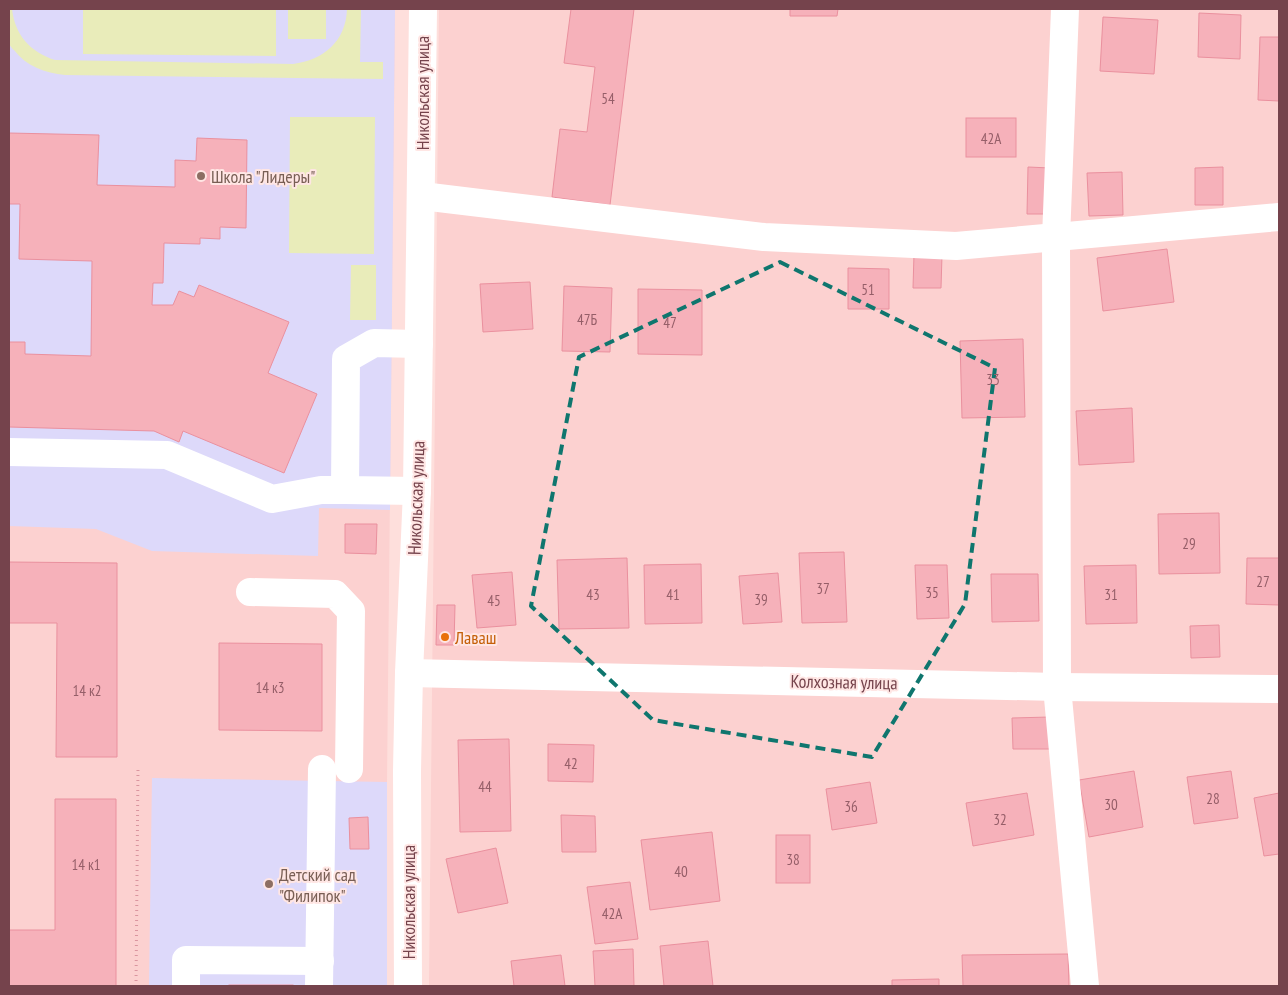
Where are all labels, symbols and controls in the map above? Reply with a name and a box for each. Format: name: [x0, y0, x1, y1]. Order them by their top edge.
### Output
street label: Никольская улица: [411, 36, 434, 150]
house number: 54: [601, 89, 615, 108]
house number: 42А: [981, 129, 1002, 148]
place label: Школа "Лидеры": [211, 165, 315, 188]
marker: Школа "Лидеры": [195, 170, 207, 182]
house number: 51: [861, 280, 875, 299]
house number: 47Б: [577, 310, 597, 329]
house number: 47: [663, 313, 677, 332]
house number: 33: [986, 370, 1000, 389]
street label: Никольская улица: [403, 440, 429, 556]
house number: 29: [1182, 534, 1196, 553]
house number: 27: [1256, 572, 1270, 591]
house number: 37: [816, 579, 830, 598]
house number: 35: [925, 583, 939, 602]
house number: 43: [586, 585, 600, 604]
house number: 41: [666, 585, 680, 604]
house number: 31: [1104, 585, 1118, 604]
house number: 39: [754, 590, 768, 609]
house number: 45: [487, 591, 501, 610]
place label: Лаваш: [454, 626, 496, 649]
marker: Лаваш: [439, 631, 451, 643]
street label: Колхозная улица: [790, 670, 898, 694]
house number: 14 к3: [255, 678, 285, 697]
house number: 14 к2: [72, 681, 102, 700]
house number: 42: [564, 754, 578, 773]
house number: 44: [478, 777, 492, 796]
house number: 28: [1206, 789, 1220, 808]
house number: 30: [1104, 795, 1118, 814]
house number: 36: [844, 797, 858, 816]
house number: 32: [993, 810, 1007, 829]
street label: Никольская улица: [397, 845, 420, 959]
house number: 38: [786, 850, 800, 869]
house number: 14 к1: [71, 855, 101, 874]
house number: 40: [674, 862, 688, 881]
place label: Детский сад "Филипок": [279, 863, 356, 907]
marker: Детский сад "Филипок": [263, 878, 275, 890]
house number: 42А: [602, 904, 623, 923]

